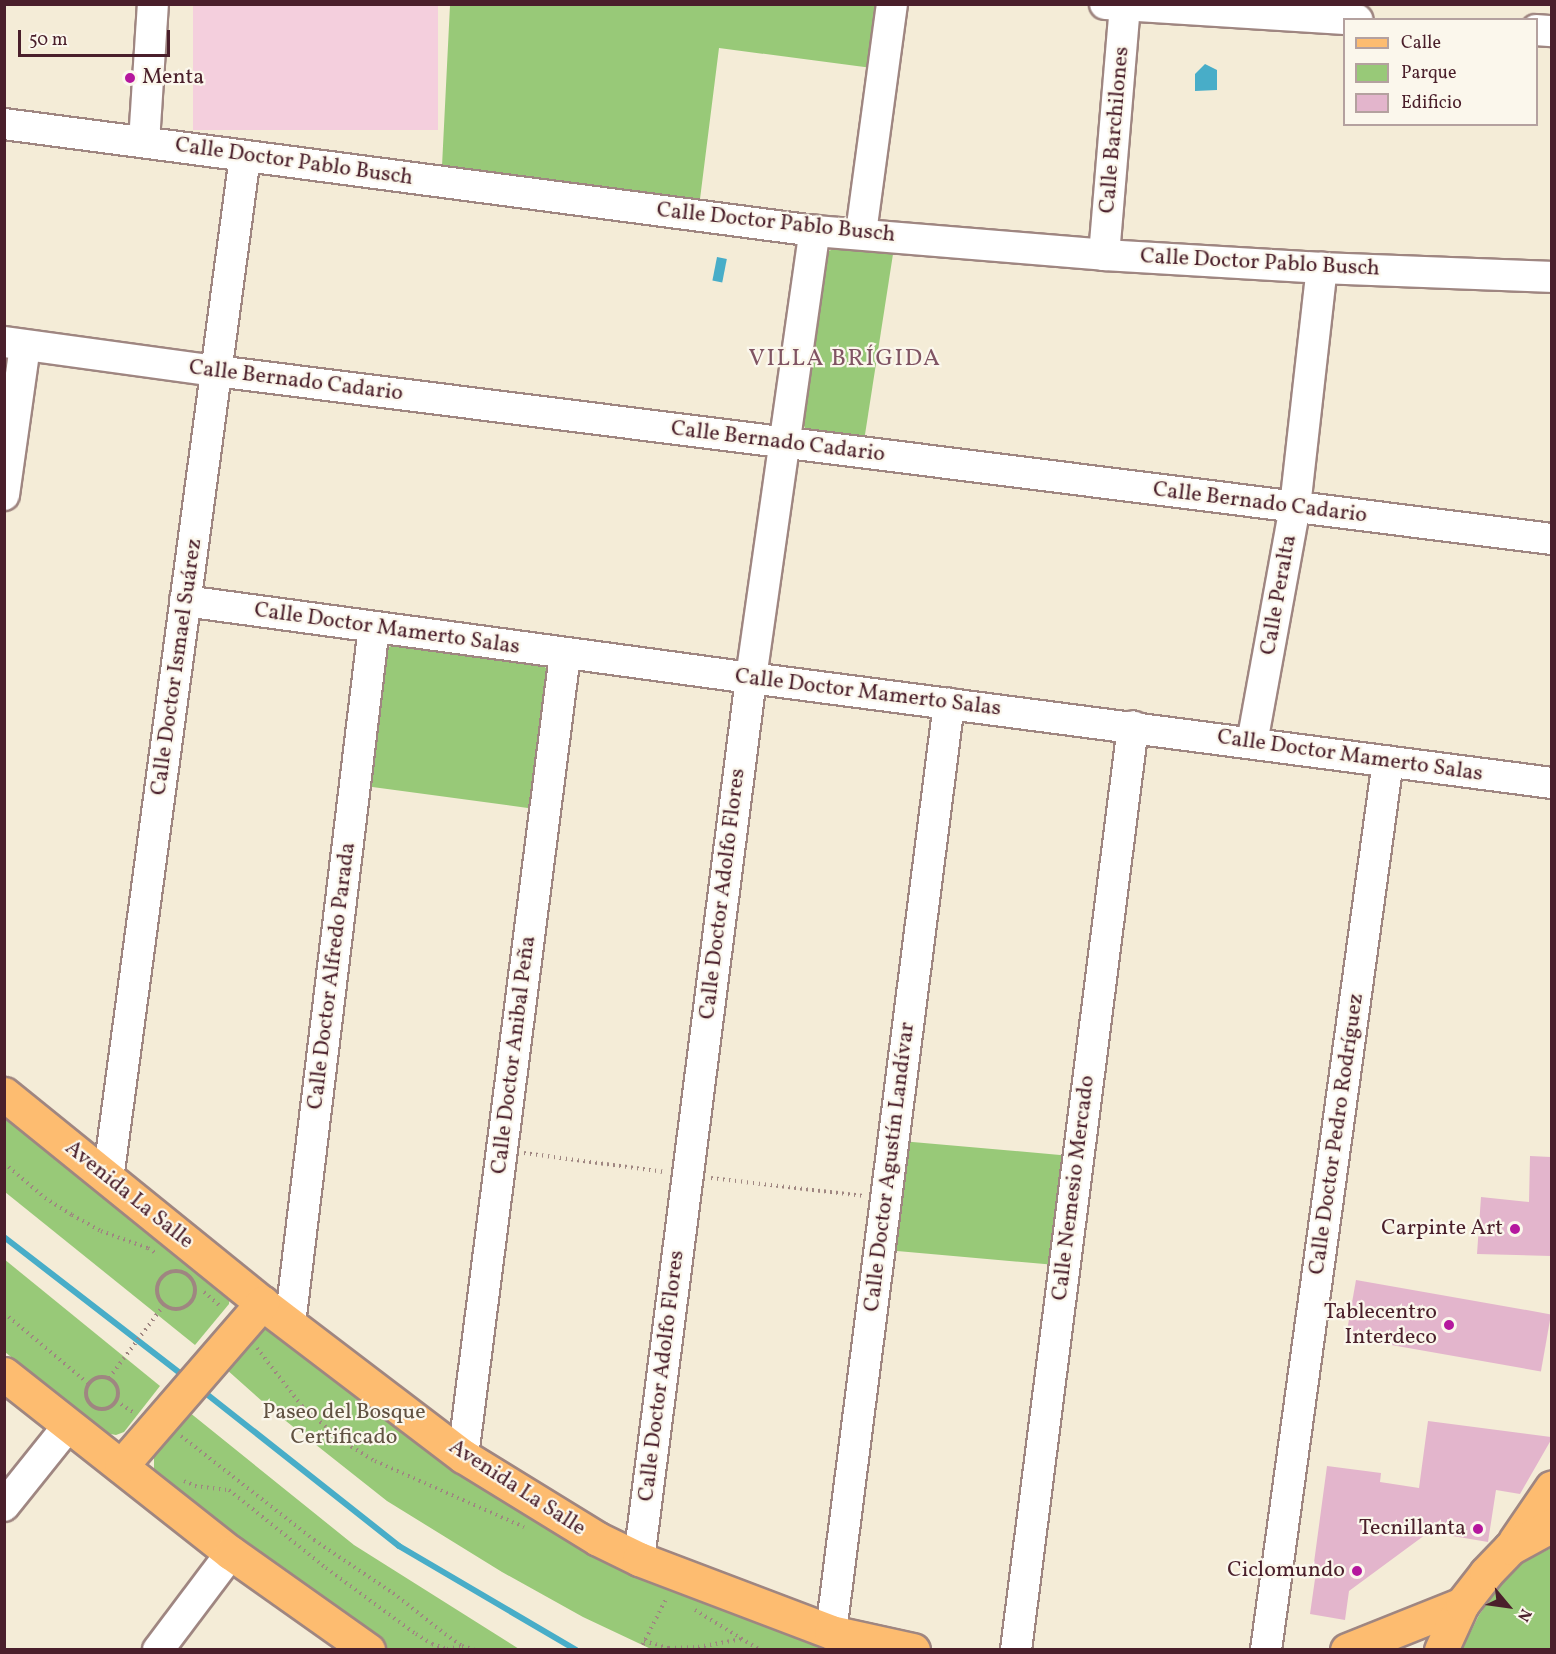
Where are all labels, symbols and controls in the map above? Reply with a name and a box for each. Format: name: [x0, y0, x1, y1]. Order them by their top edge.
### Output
scale bar: [21, 18, 172, 56]
legend: [1343, 18, 1538, 126]
text: 50 m: [29, 28, 68, 53]
text: Calle: [1401, 31, 1441, 56]
street label: Calle Barchilones: [1095, 45, 1135, 215]
text: Parque: [1401, 61, 1456, 86]
place label: Menta: [142, 65, 204, 91]
marker: Menta: [123, 71, 137, 85]
text: Edificio: [1401, 91, 1462, 116]
street label: Calle Doctor Pablo Busch: [173, 132, 415, 192]
street label: Calle Doctor Pablo Busch: [655, 197, 897, 249]
street label: Calle Doctor Pablo Busch: [1140, 244, 1380, 282]
district label: VILLA BRÍGIDA: [749, 346, 941, 374]
street label: Calle Bernado Cadario: [187, 355, 405, 407]
street label: Calle Bernado Cadario: [669, 416, 887, 468]
street label: Calle Bernado Cadario: [1151, 477, 1369, 529]
street label: Calle Peralta: [1255, 533, 1303, 657]
street label: Calle Doctor Ismael Suárez: [146, 537, 208, 797]
street label: Calle Doctor Mamerto Salas: [252, 597, 522, 661]
street label: Calle Doctor Mamerto Salas: [733, 664, 1003, 722]
street label: Calle Doctor Mamerto Salas: [1215, 724, 1485, 788]
street label: Calle Doctor Adolfo Flores: [695, 767, 751, 1021]
street label: Calle Doctor Alfredo Parada: [303, 841, 361, 1111]
street label: Calle Doctor Anibal Peña: [486, 934, 542, 1176]
street label: Calle Doctor Pedro Rodríguez: [1304, 992, 1370, 1276]
street label: Calle Doctor Agustín Landívar: [859, 1021, 921, 1313]
street label: Calle Nemesio Mercado: [1047, 1074, 1101, 1302]
street label: Avenida La Salle: [59, 1135, 199, 1255]
place label: Carpinte Art: [1381, 1216, 1503, 1242]
marker: Carpinte Art: [1508, 1222, 1522, 1236]
street label: Calle Doctor Adolfo Flores: [634, 1249, 690, 1503]
place label: Tablecentro Interdeco: [1324, 1299, 1437, 1350]
marker: Tablecentro Interdeco: [1442, 1318, 1456, 1332]
park label: Paseo del Bosque Certificado: [262, 1399, 426, 1450]
street label: Avenida La Salle: [444, 1434, 590, 1542]
place label: Tecnillanta: [1359, 1516, 1466, 1542]
marker: Tecnillanta: [1471, 1522, 1485, 1536]
place label: Ciclomundo: [1227, 1558, 1345, 1584]
marker: Ciclomundo: [1350, 1564, 1364, 1578]
north arrow: [1478, 1576, 1538, 1636]
text: N: [1511, 1604, 1536, 1625]

